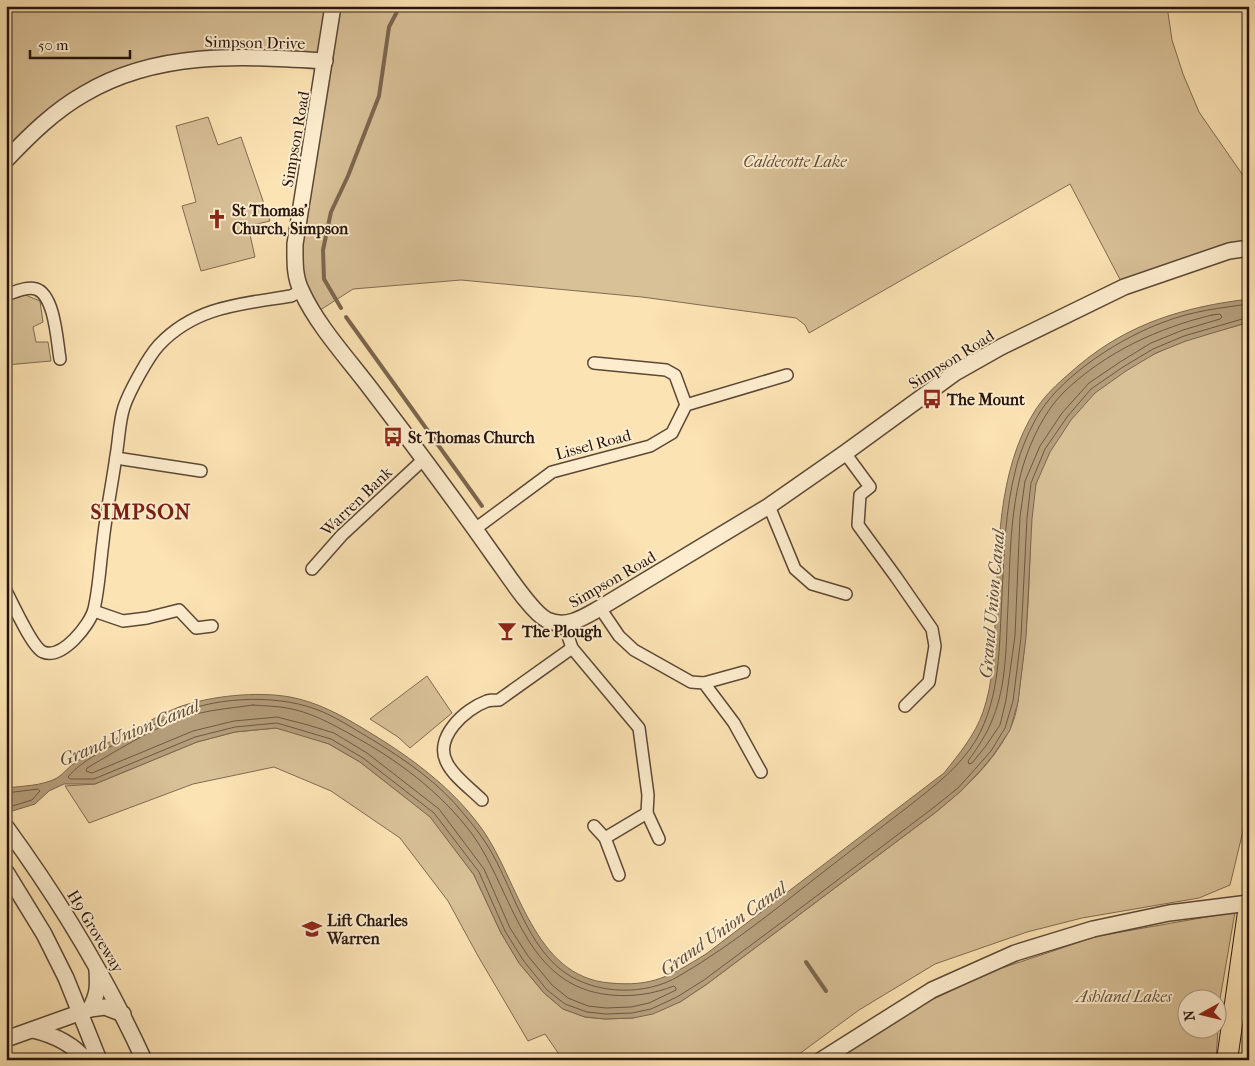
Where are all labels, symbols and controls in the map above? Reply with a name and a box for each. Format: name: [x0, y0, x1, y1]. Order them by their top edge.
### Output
scale bar: [30, 28, 130, 60]
street label: Simpson Drive: [205, 32, 306, 53]
text: 50 m: [38, 36, 69, 54]
street label: Simpson Road: [278, 89, 313, 189]
park label: Caldecotte Lake: [743, 152, 847, 171]
place label: St Thomas' Church, Simpson: [232, 201, 349, 239]
church icon: St Thomas' Church, Simpson: [206, 208, 228, 230]
street label: Simpson Road: [905, 325, 998, 393]
bus stop icon: The Mount: [921, 388, 943, 410]
place label: The Mount: [946, 390, 1025, 409]
street label: Lissel Road: [553, 425, 633, 464]
bus stop icon: St Thomas Church: [382, 426, 404, 448]
place label: St Thomas Church: [408, 428, 536, 447]
street label: Warren Bank: [316, 462, 396, 541]
district label: SIMPSON: [90, 500, 192, 524]
water label: Grand Union Canal: [976, 526, 1010, 679]
street label: Simpson Road: [565, 547, 659, 612]
bar icon: The Plough: [496, 620, 518, 642]
place label: The Plough: [521, 622, 603, 642]
water label: Grand Union Canal: [56, 695, 205, 771]
water label: Grand Union Canal: [656, 877, 793, 981]
street label: H9 Groveway: [63, 886, 128, 976]
place label: Lift Charles Warren: [326, 911, 408, 948]
school or university icon: Lift Charles Warren: [301, 918, 323, 940]
park label: Ashland Lakes: [1074, 987, 1173, 1006]
north arrow: [1178, 988, 1228, 1038]
text: N: [1180, 1009, 1199, 1022]

